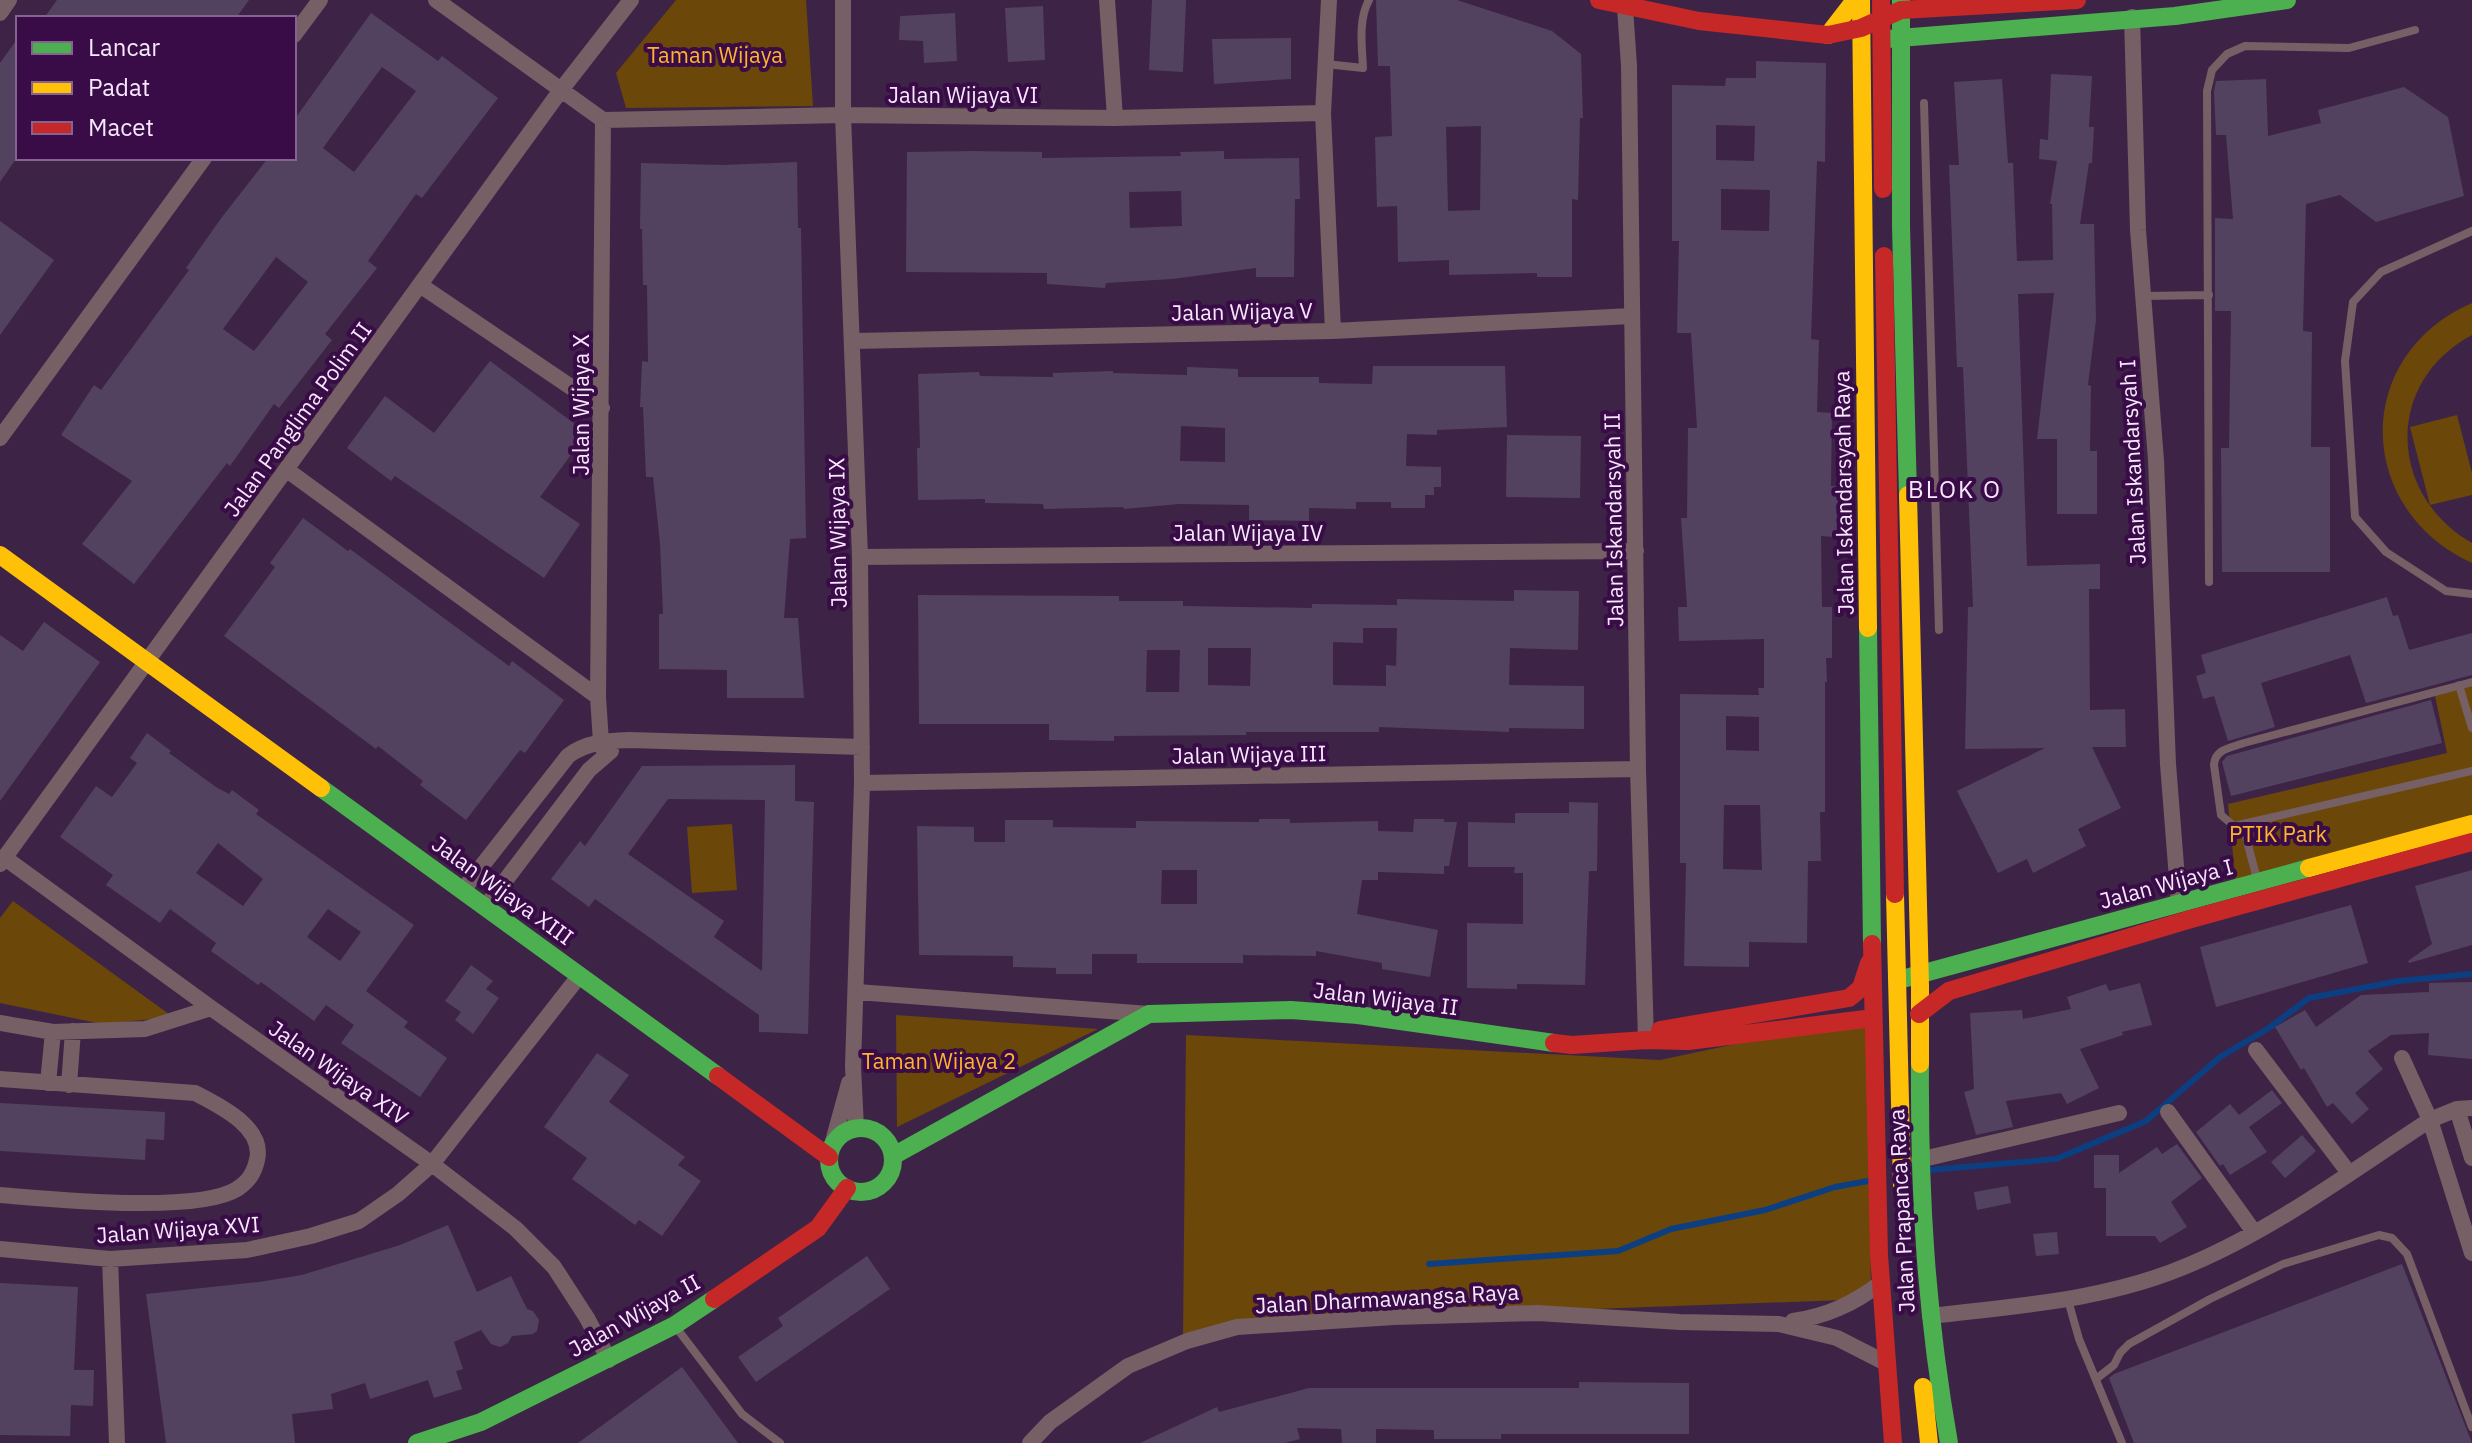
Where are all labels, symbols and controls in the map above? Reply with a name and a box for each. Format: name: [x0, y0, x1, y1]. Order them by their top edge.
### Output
legend: [16, 16, 296, 160]
text: Lancar: [88, 31, 160, 63]
park label: Taman Wijaya: [647, 40, 783, 69]
text: Padat: [88, 71, 150, 103]
street label: Jalan Wijaya VI: [888, 80, 1038, 109]
text: Macet: [88, 111, 154, 143]
street label: Jalan Wijaya V: [1171, 295, 1313, 327]
street label: Jalan Panglima Polim II: [217, 316, 377, 522]
street label: Jalan Wijaya X: [566, 334, 595, 476]
street label: Jalan Iskandarsyah I: [2112, 359, 2152, 565]
street label: Jalan Iskandarsyah Raya: [1826, 370, 1860, 616]
street label: Jalan Iskandarsyah II: [1597, 413, 1629, 627]
street label: Jalan Wijaya IX: [821, 457, 853, 609]
district label: BLOK O: [1908, 473, 2002, 505]
street label: Jalan Wijaya IV: [1173, 518, 1323, 547]
street label: Jalan Wijaya III: [1171, 738, 1327, 770]
park label: PTIK Park: [2229, 819, 2328, 848]
street label: Jalan Wijaya XIII: [426, 829, 580, 951]
street label: Jalan Wijaya I: [2096, 851, 2236, 915]
street label: Jalan Wijaya II: [1312, 975, 1460, 1021]
street label: Jalan Wijaya XIV: [264, 1013, 414, 1131]
park label: Taman Wijaya 2: [862, 1046, 1016, 1075]
street label: Jalan Prapanca Raya: [1881, 1108, 1921, 1314]
street label: Jalan Wijaya XVI: [95, 1209, 261, 1249]
street label: Jalan Wijaya II: [563, 1267, 705, 1363]
street label: Jalan Dharmawangsa Raya: [1254, 1277, 1520, 1319]

